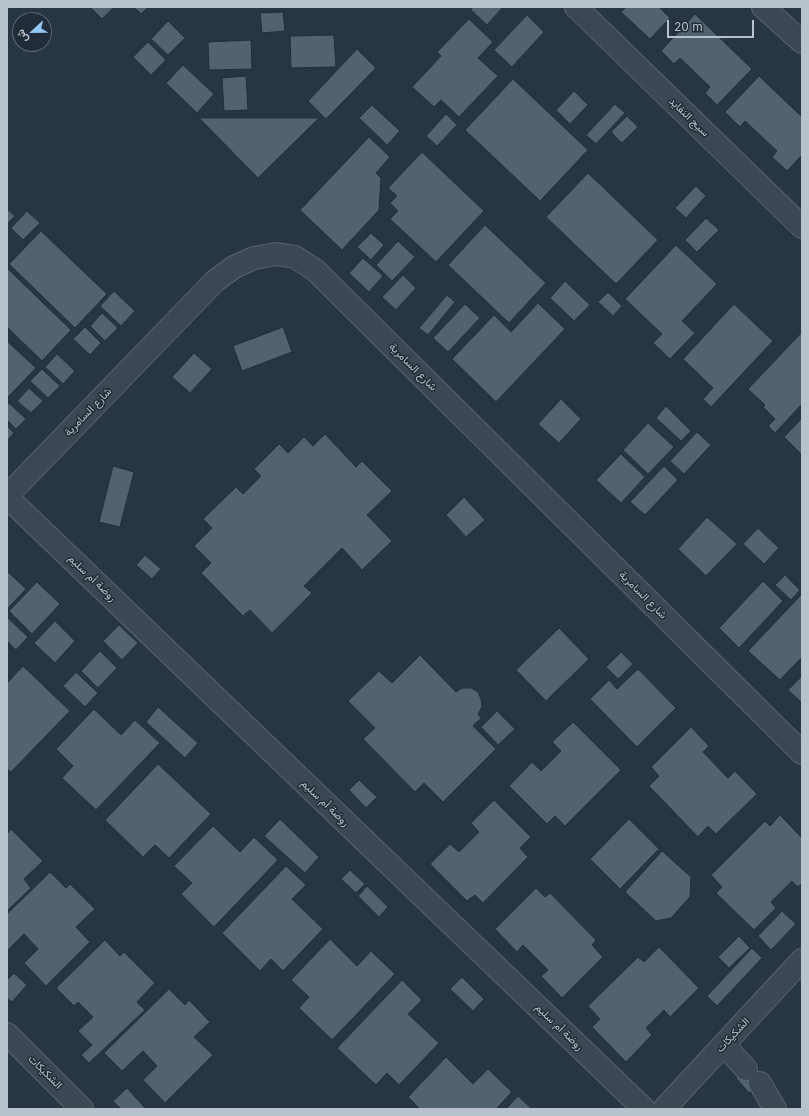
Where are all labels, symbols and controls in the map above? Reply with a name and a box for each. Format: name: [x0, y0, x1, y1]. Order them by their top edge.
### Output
north arrow: [12, 12, 52, 52]
scale bar: [669, 12, 756, 38]
text: 20 m: [674, 19, 703, 34]
text: ش: [13, 27, 31, 45]
street label: سيج النفايد: [666, 95, 712, 139]
street label: شارع السامرية: [386, 340, 440, 394]
street label: شارع السامرية: [62, 385, 114, 439]
street label: روضة أم سليم: [65, 552, 119, 604]
street label: شارع السامرية: [616, 568, 670, 622]
street label: روضة أم سليم: [298, 777, 352, 829]
street label: روضة أم سليم: [532, 1001, 586, 1053]
street label: الشكيكات: [714, 1015, 752, 1055]
street label: الشكيكات: [25, 1052, 65, 1092]

